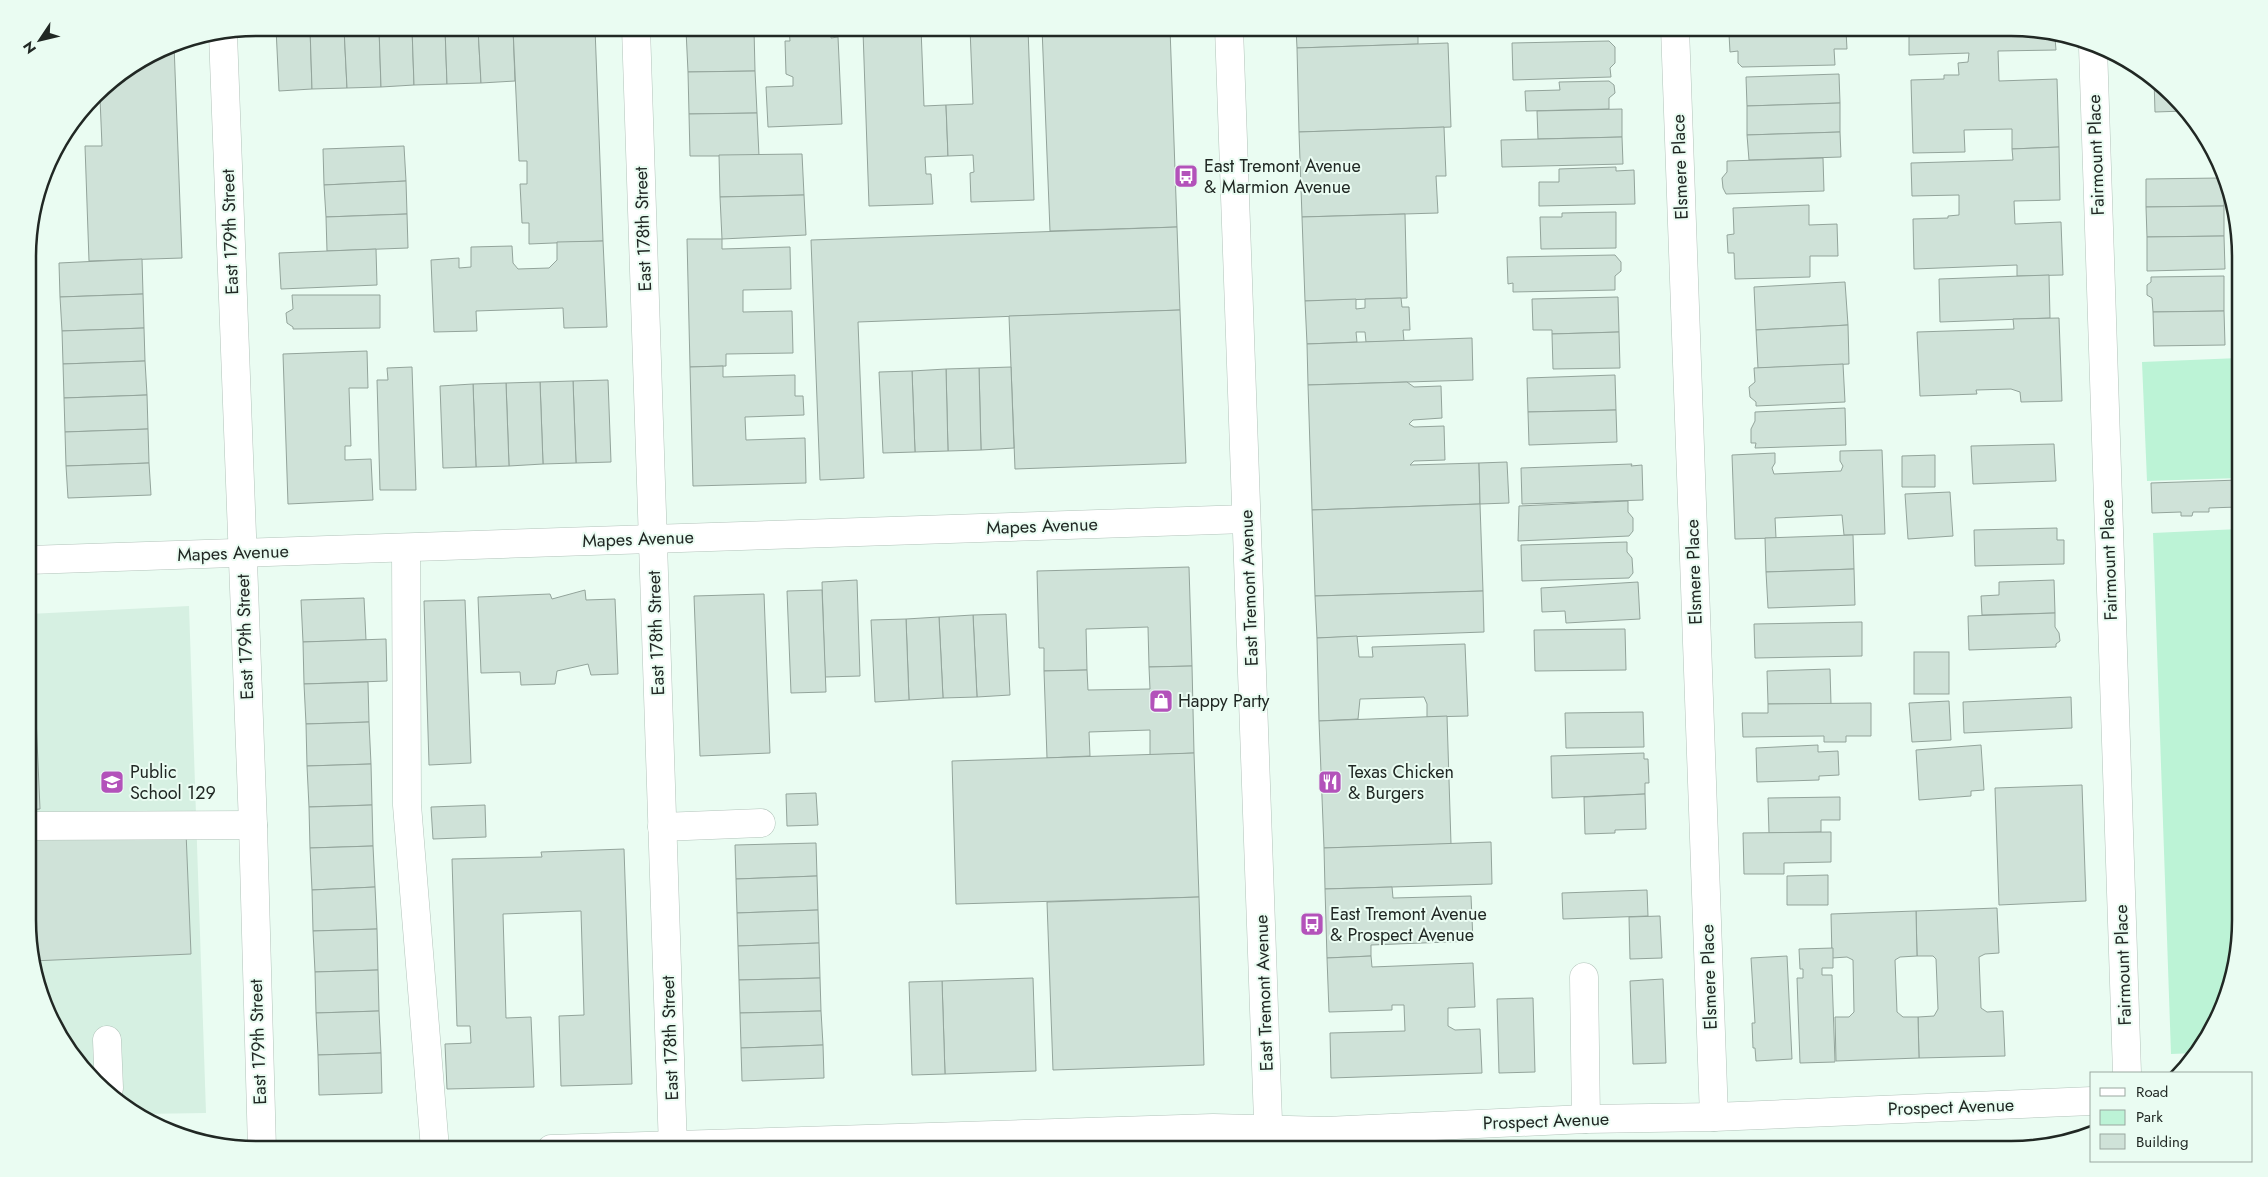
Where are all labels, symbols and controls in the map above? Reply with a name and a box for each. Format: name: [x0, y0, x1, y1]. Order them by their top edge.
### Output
north arrow: [15, 15, 65, 65]
text: N: [18, 37, 41, 58]
street label: Fairmount Place: [2081, 94, 2111, 216]
street label: Elsmere Place: [1665, 114, 1695, 220]
place label: East Tremont Avenue & Marmion Avenue: [1204, 153, 1361, 200]
bus stop icon: East Tremont Avenue & Marmion Avenue: [1173, 163, 1199, 189]
street label: East 178th Street: [628, 165, 658, 292]
street label: East 179th Street: [215, 168, 245, 295]
street label: Fairmount Place: [2094, 499, 2124, 621]
street label: East Tremont Avenue: [1233, 509, 1265, 667]
street label: Mapes Avenue: [986, 511, 1098, 541]
street label: Elsmere Place: [1679, 519, 1709, 625]
street label: Mapes Avenue: [582, 524, 694, 554]
street label: Mapes Avenue: [177, 538, 289, 568]
street label: East 178th Street: [641, 569, 671, 696]
street label: East 179th Street: [230, 573, 260, 700]
shop icon: Happy Party: [1148, 688, 1174, 714]
place label: Happy Party: [1178, 688, 1270, 714]
place label: Public School 129: [130, 759, 216, 806]
place label: Texas Chicken & Burgers: [1348, 759, 1454, 806]
school or university icon: Public School 129: [99, 769, 125, 795]
restaurant icon: Texas Chicken & Burgers: [1317, 769, 1343, 795]
place label: East Tremont Avenue & Prospect Avenue: [1330, 901, 1487, 948]
street label: Fairmount Place: [2108, 904, 2138, 1026]
bus stop icon: East Tremont Avenue & Prospect Avenue: [1299, 911, 1325, 937]
street label: East Tremont Avenue: [1248, 914, 1280, 1072]
street label: Elsmere Place: [1694, 924, 1724, 1030]
street label: East 178th Street: [655, 974, 685, 1101]
street label: East 179th Street: [243, 978, 273, 1105]
legend: [2090, 1072, 2253, 1162]
text: Road: [2136, 1081, 2168, 1103]
street label: Prospect Avenue: [1887, 1092, 2015, 1122]
street label: Prospect Avenue: [1482, 1106, 1610, 1136]
text: Park: [2136, 1106, 2163, 1128]
text: Building: [2136, 1131, 2188, 1153]

